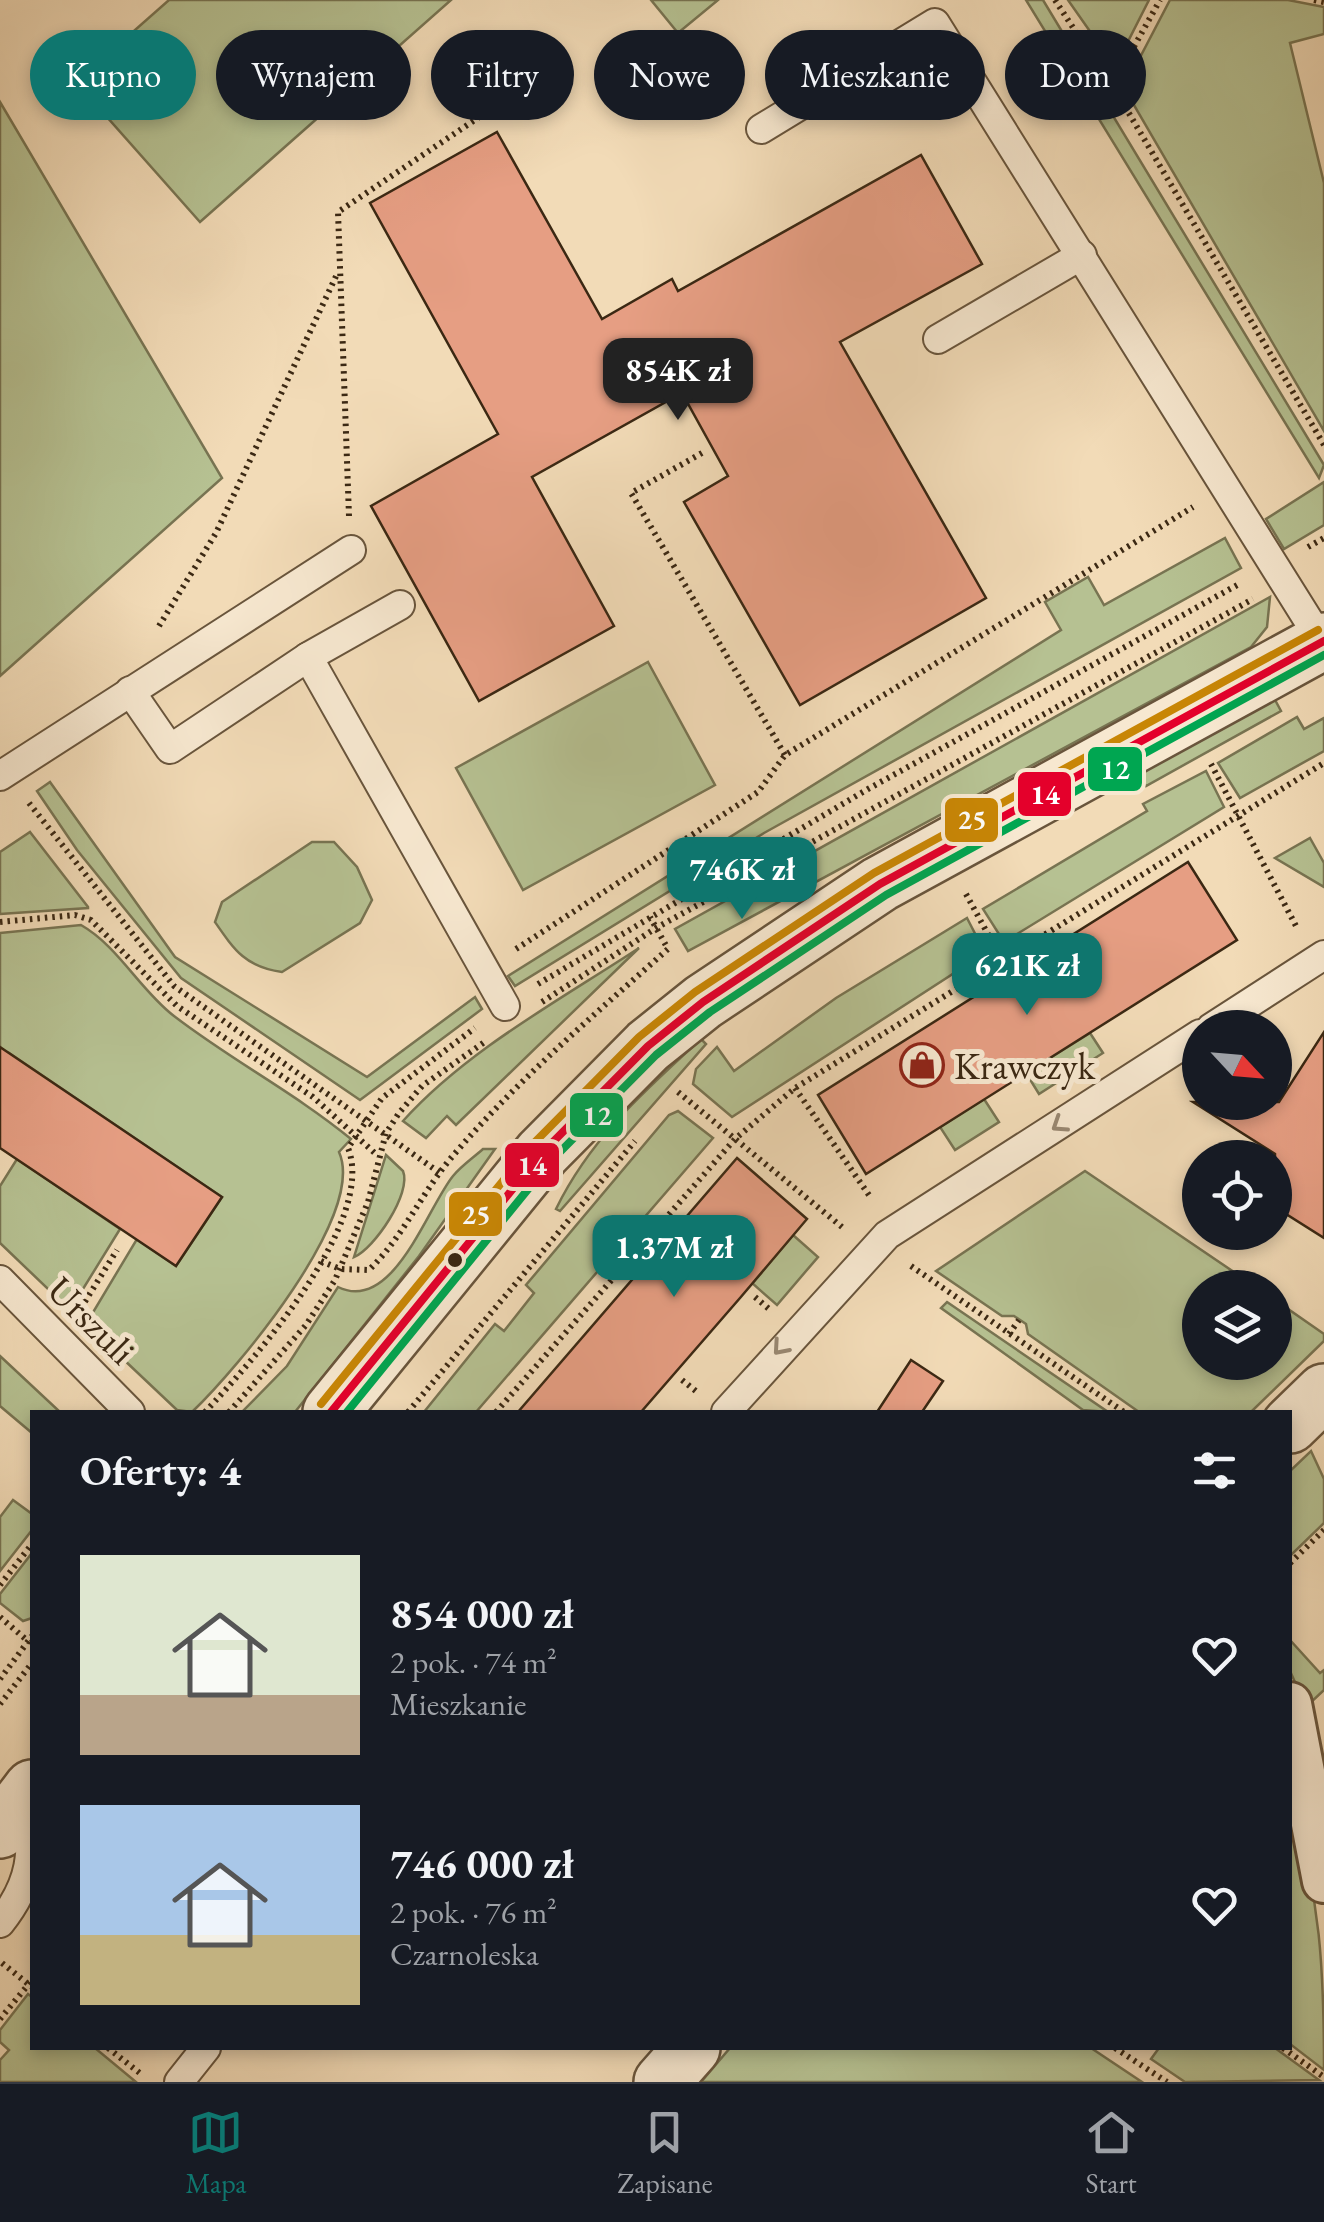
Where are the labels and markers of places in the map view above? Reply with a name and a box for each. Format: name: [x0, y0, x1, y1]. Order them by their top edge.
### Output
pin: 854K zł: [586, 338, 770, 423]
pin: 746K zł: [650, 837, 834, 922]
pin: 621K zł: [935, 933, 1119, 1018]
place label: Krawczyk: [954, 1041, 1097, 1090]
shop icon: Krawczyk: [899, 1042, 945, 1088]
pin: 1.37M zł: [571, 1215, 777, 1300]
unlabelled marker: [445, 1250, 465, 1270]

